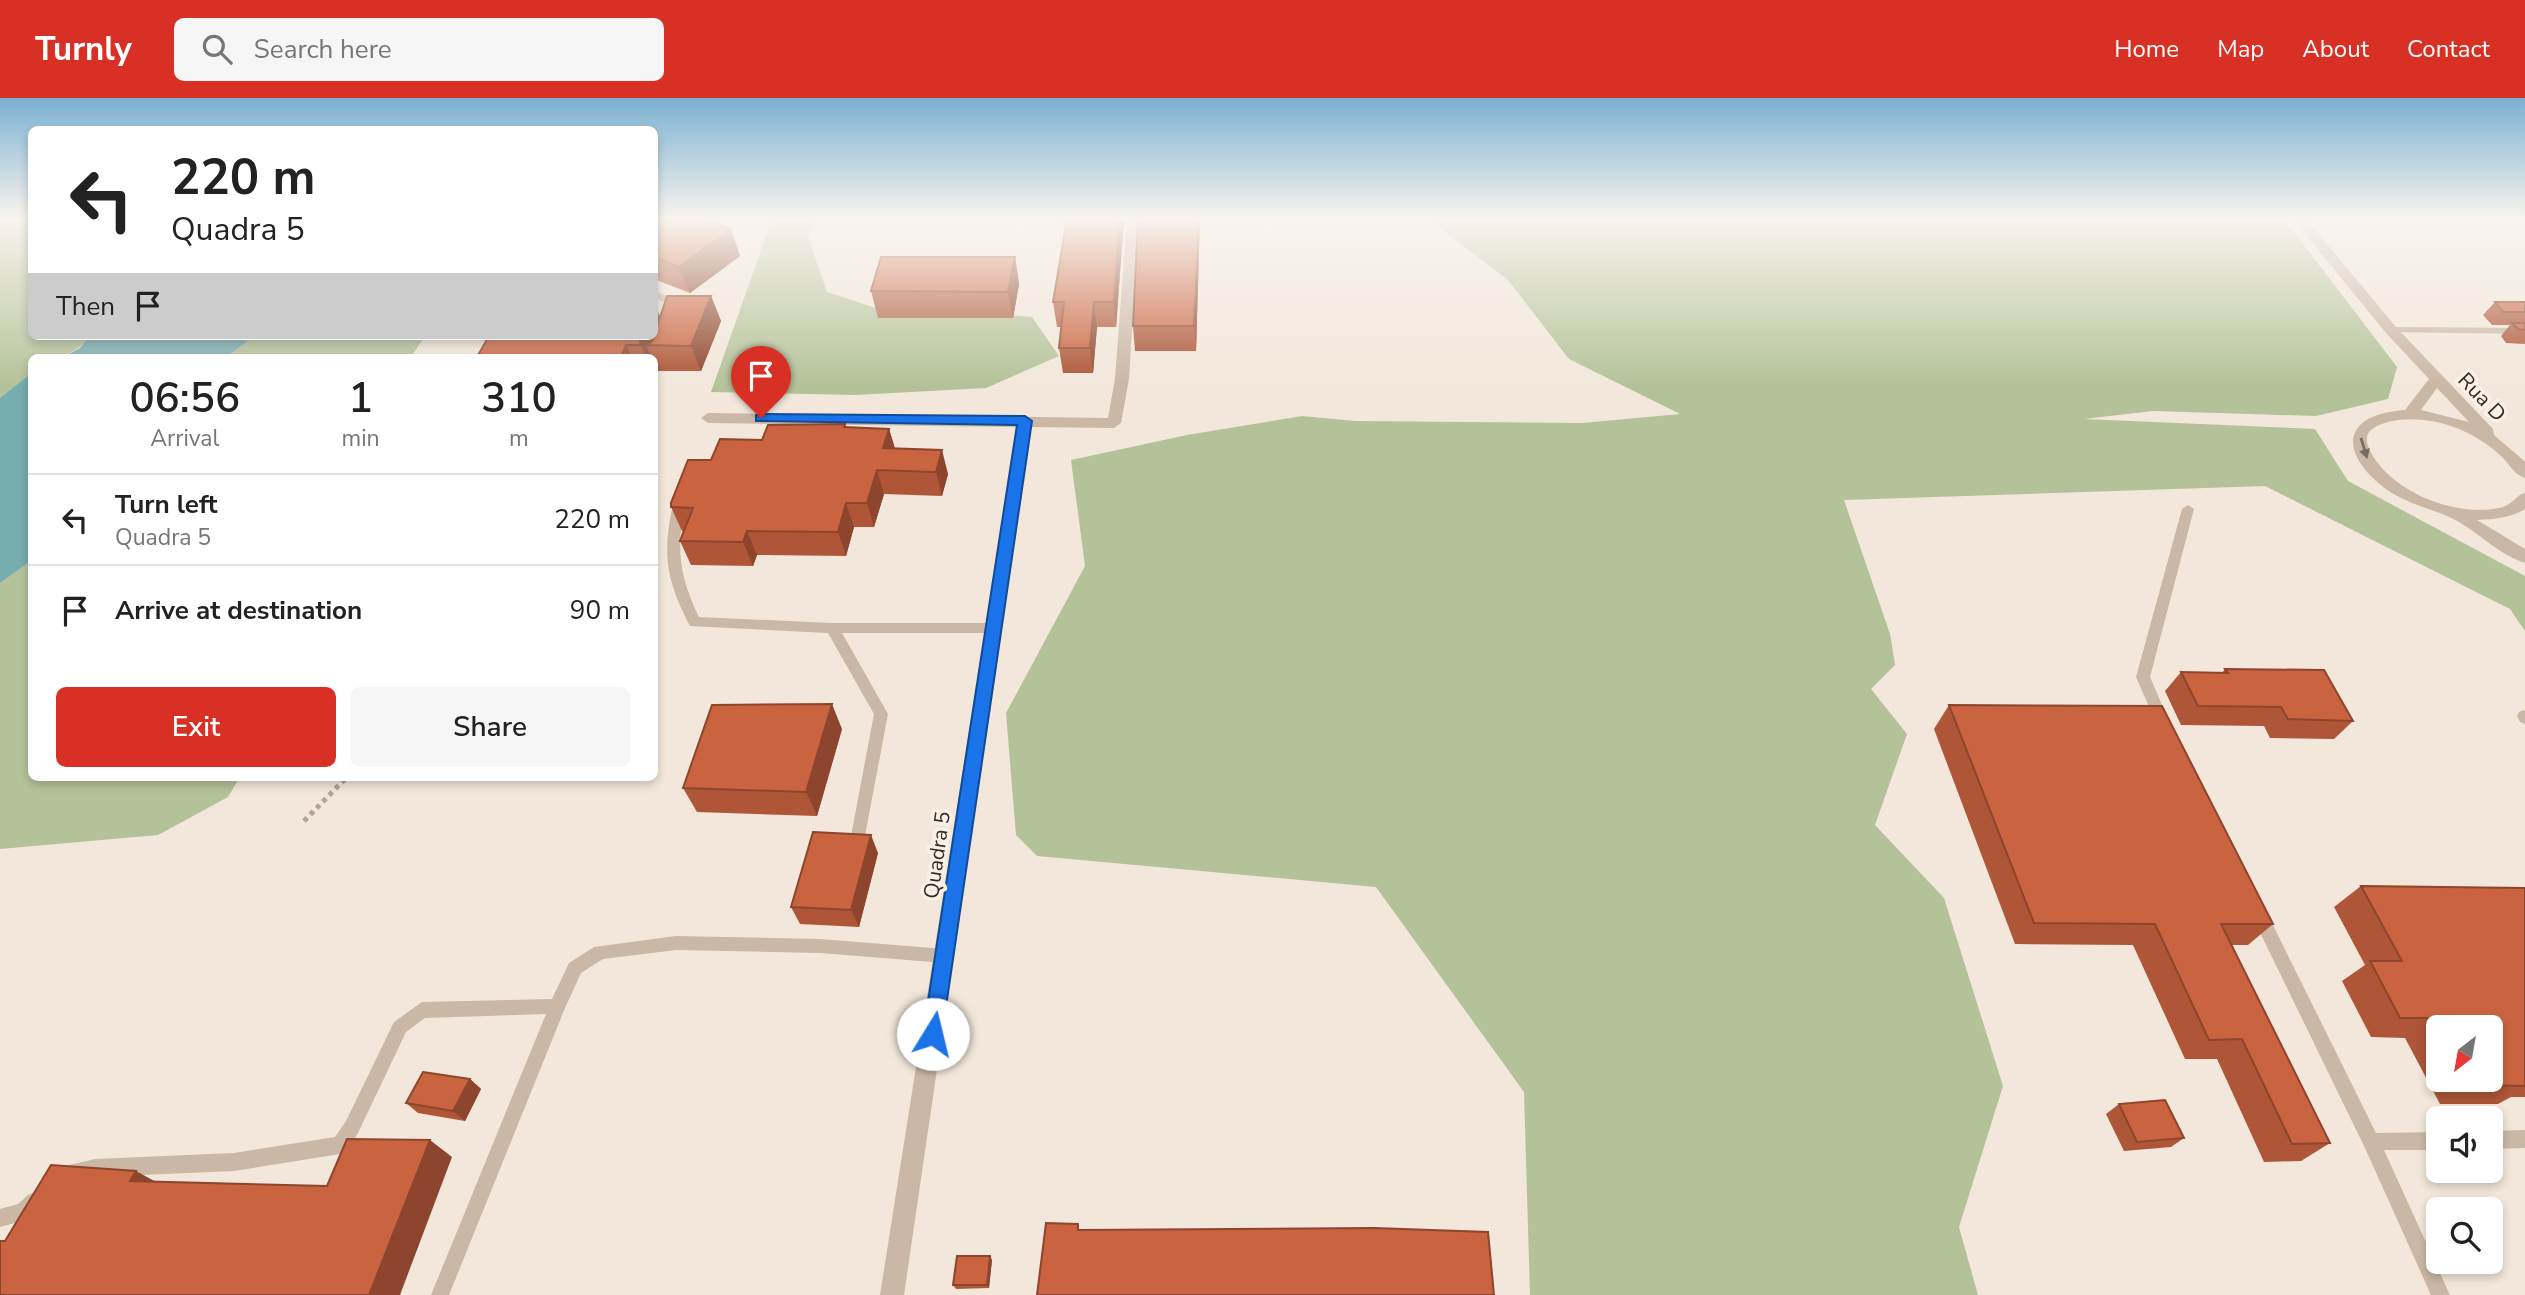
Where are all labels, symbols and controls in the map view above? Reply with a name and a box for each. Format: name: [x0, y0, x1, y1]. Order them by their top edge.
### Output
search box: [174, 18, 664, 81]
text: Turnly: [35, 27, 132, 72]
icon: search: [198, 30, 236, 68]
text: Search here: [254, 32, 392, 67]
text: Home: [2114, 33, 2179, 65]
text: Map: [2217, 33, 2264, 65]
text: About: [2302, 33, 2369, 65]
text: Contact: [2407, 33, 2490, 65]
text: 220 m: [171, 144, 315, 211]
icon: left: [56, 154, 147, 245]
text: Quadra 5: [171, 208, 305, 251]
icon: arrive: [129, 287, 167, 325]
text: Then: [56, 289, 115, 324]
pin: [731, 346, 791, 418]
icon: arrive: [742, 357, 780, 395]
street label: Rua D: [2452, 366, 2512, 428]
text: 06:56: [129, 370, 240, 427]
text: 1: [348, 370, 373, 427]
text: 310: [481, 370, 557, 427]
text: Arrival: [150, 423, 219, 454]
text: min: [342, 423, 380, 454]
text: m: [509, 423, 529, 454]
one-way arrow: [2360, 438, 2370, 459]
text: Turn left: [115, 487, 218, 522]
icon: left: [56, 501, 94, 539]
text: 220 m: [554, 502, 630, 537]
text: Quadra 5: [115, 522, 211, 553]
icon: arrive: [56, 592, 94, 630]
text: Arrive at destination: [115, 593, 362, 628]
text: 90 m: [570, 593, 630, 628]
button: Exit: [56, 687, 336, 767]
button: Share: [350, 687, 630, 767]
street label: Quadra 5: [917, 810, 957, 900]
position arrow: [896, 997, 970, 1071]
north arrow: [2426, 1015, 2502, 1092]
map controls: [2426, 1015, 2503, 1274]
button: sound: [2426, 1106, 2503, 1183]
button: search: [2426, 1197, 2503, 1274]

